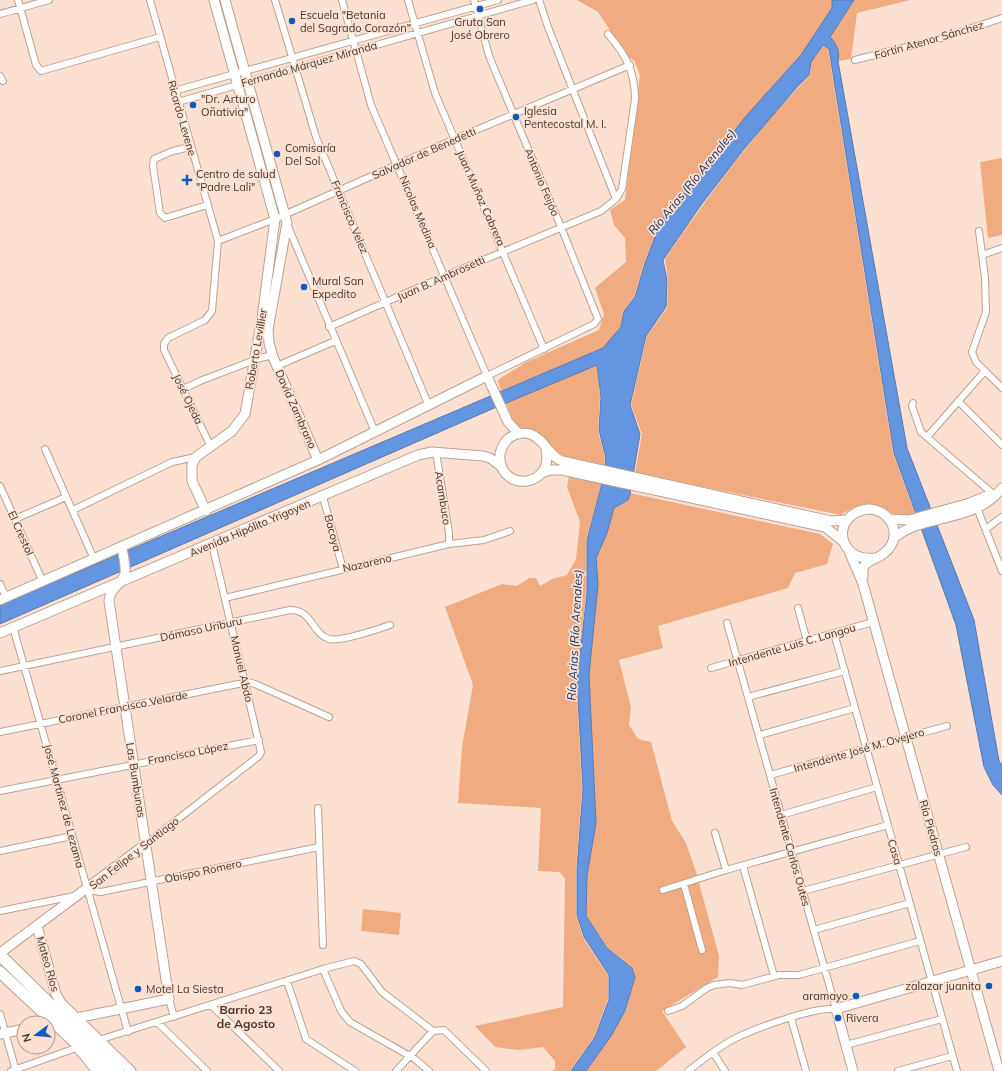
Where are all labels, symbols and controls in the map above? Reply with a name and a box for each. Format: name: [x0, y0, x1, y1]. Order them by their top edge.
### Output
marker: Gruta San José Obrero: [475, 4, 485, 14]
place label: Escuela "Betania del Sagrado Corazón": [300, 8, 411, 35]
place label: Gruta San José Obrero: [450, 15, 510, 42]
marker: Escuela "Betania del Sagrado Corazón": [287, 16, 297, 26]
street label: Fortín Atenor Sánchez: [873, 18, 986, 62]
street label: Fernando Márquez Miranda: [239, 38, 379, 90]
street label: Ricardo Levene: [165, 79, 199, 157]
place label: "Dr. Arturo Oñativia": [201, 92, 255, 119]
marker: "Dr. Arturo Oñativia": [188, 100, 198, 110]
place label: Iglesia Pentecostal M. I.: [524, 104, 606, 131]
marker: Iglesia Pentecostal M. I.: [511, 112, 521, 122]
street label: Salvador de Benedetti: [370, 124, 478, 182]
water label: Río Arias (Río Arenales): [644, 126, 739, 237]
place label: Comisaría Del Sol: [285, 141, 336, 168]
street label: Antonio Feijóo: [521, 146, 563, 218]
street label: Juan Muñoz Cabrera: [453, 148, 509, 248]
marker: Comisaría Del Sol: [272, 149, 282, 159]
place label: Centro de salud "Padre Lali": [196, 167, 276, 194]
marker: Centro de salud "Padre Lali": [181, 174, 193, 186]
street label: Nicolas Medina: [396, 174, 440, 250]
street label: Francisco Velez: [328, 178, 372, 256]
street label: Juan B. Ambrosetti: [395, 252, 487, 304]
place label: Mural San Expedito: [312, 274, 364, 301]
marker: Mural San Expedito: [299, 282, 309, 292]
street label: Roberto Levillier: [242, 308, 270, 390]
street label: David Zambrano: [272, 367, 320, 451]
street label: José Ojeda: [170, 371, 206, 427]
street label: Acambuco: [432, 470, 454, 526]
street label: Avenida Hipólito Yrigoyen: [187, 496, 313, 560]
street label: El Crestol: [5, 508, 37, 558]
street label: Bacoya: [321, 513, 345, 553]
street label: Nazareno: [341, 551, 393, 575]
water label: Río Arias (Río Arenales): [564, 569, 585, 701]
street label: Dámaso Uriburu: [159, 613, 243, 645]
street label: Intendente Luis C. Langou: [727, 620, 857, 670]
street label: Manuel Abdo: [228, 634, 256, 704]
street label: Coronel Francisco Velarde: [57, 688, 189, 726]
street label: Intendente José M. Ovejero: [792, 725, 926, 775]
street label: Francisco López: [147, 738, 230, 768]
street label: Las Bumbunas: [123, 741, 149, 819]
street label: José Martínez de Lezama: [41, 742, 87, 870]
street label: Intendente Carlos Outes: [766, 786, 814, 908]
street label: Río Piedras: [916, 798, 946, 858]
street label: San Felipe y Santiago: [86, 814, 182, 892]
street label: Casa: [885, 838, 905, 866]
street label: Obispo Romero: [163, 856, 243, 886]
street label: Mateo Ríos: [33, 935, 63, 993]
place label: zalazar juanita: [905, 979, 981, 993]
marker: zalazar juanita: [984, 981, 994, 991]
place label: Motel La Siesta: [146, 982, 224, 996]
marker: Motel La Siesta: [133, 984, 143, 994]
place label: aramayo: [803, 989, 848, 1003]
marker: aramayo: [851, 991, 861, 1001]
district label: Barrio 23 de Agosto: [217, 1002, 275, 1031]
place label: Rivera: [846, 1011, 879, 1025]
marker: Rivera: [833, 1013, 843, 1023]
north arrow: [16, 1015, 56, 1055]
text: N: [19, 1032, 34, 1044]

